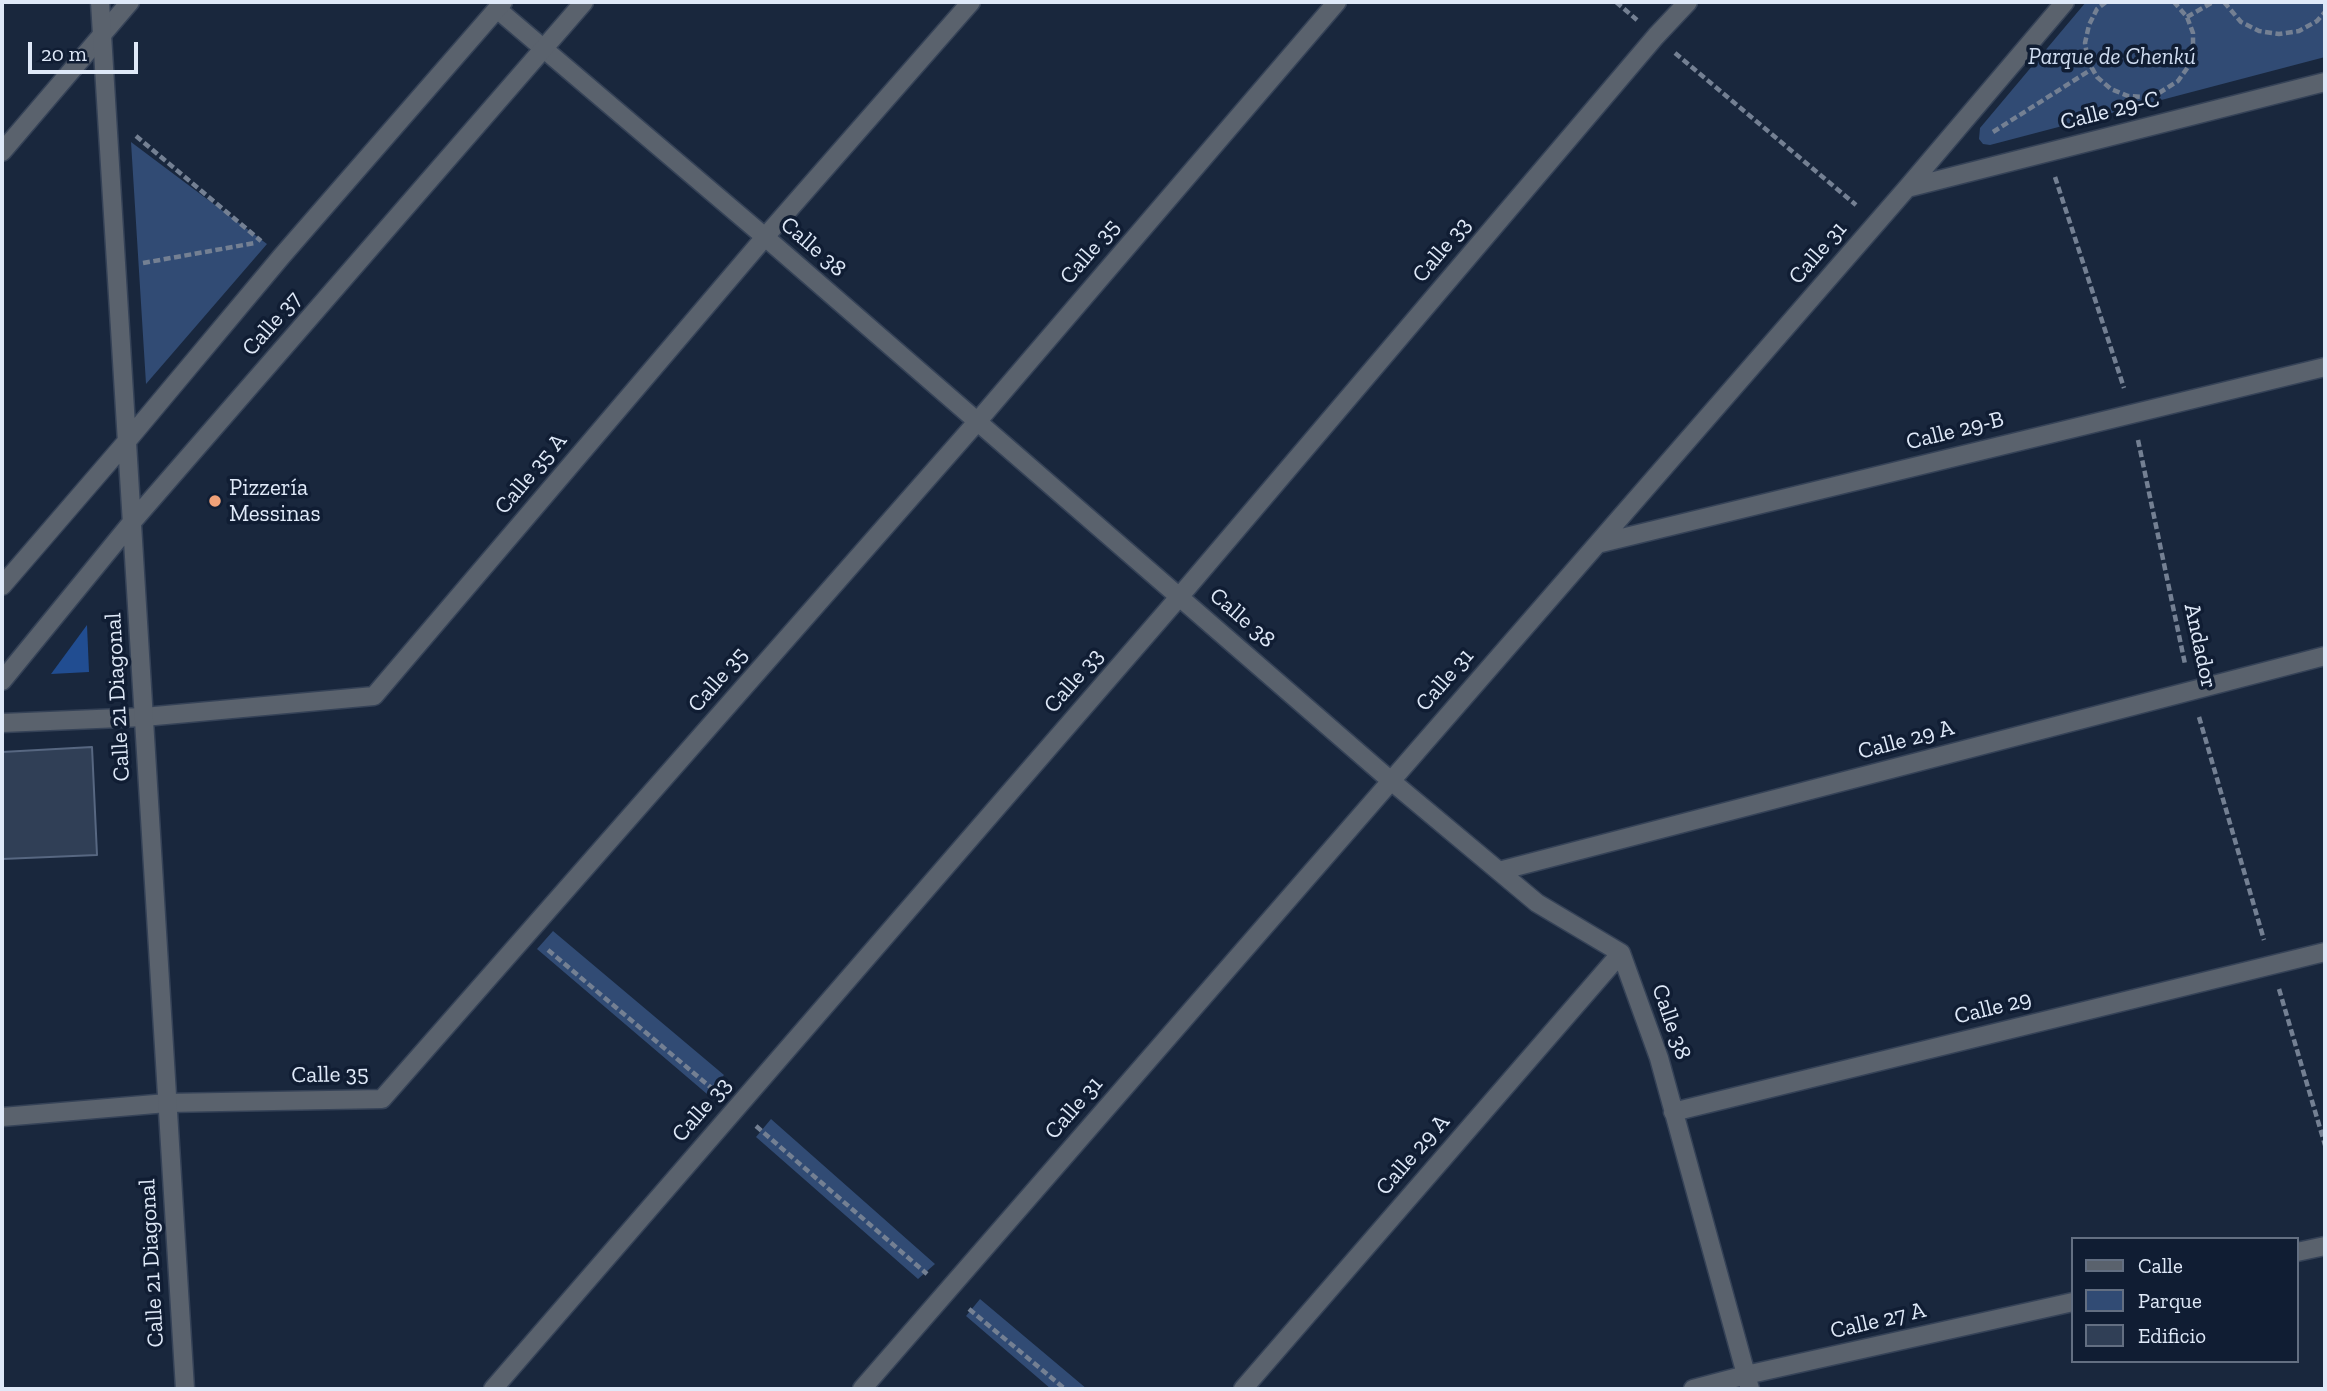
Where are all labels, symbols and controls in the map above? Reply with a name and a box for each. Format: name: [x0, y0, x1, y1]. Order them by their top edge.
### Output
scale bar: [32, 28, 142, 72]
text: 20 m: [41, 41, 87, 66]
park label: Parque de Chenkú: [2028, 43, 2196, 71]
street label: Calle 29-C: [2058, 85, 2162, 137]
street label: Calle 38: [775, 211, 851, 283]
street label: Calle 33: [1407, 212, 1477, 288]
street label: Calle 35: [1054, 214, 1126, 290]
street label: Calle 31: [1783, 216, 1853, 290]
street label: Calle 37: [237, 286, 307, 362]
street label: Calle 29-B: [1903, 406, 2007, 456]
street label: Calle 35 A: [489, 428, 573, 520]
place label: Pizzería Messinas: [229, 474, 321, 528]
marker: Pizzería Messinas: [207, 493, 223, 509]
street label: Calle 38: [1204, 582, 1280, 654]
street label: Andador: [2178, 601, 2222, 691]
street label: Calle 21 Diagonal: [100, 612, 136, 782]
street label: Calle 35: [682, 642, 754, 718]
street label: Calle 33: [1038, 643, 1110, 719]
street label: Calle 31: [1410, 643, 1480, 717]
street label: Calle 29 A: [1855, 714, 1957, 766]
street label: Calle 38: [1645, 981, 1697, 1063]
street label: Calle 29: [1952, 985, 2034, 1031]
street label: Calle 35: [291, 1061, 369, 1089]
street label: Calle 31: [1039, 1071, 1109, 1145]
street label: Calle 33: [666, 1072, 738, 1148]
street label: Calle 29 A: [1370, 1109, 1456, 1201]
street label: Calle 21 Diagonal: [134, 1178, 170, 1348]
legend: [2072, 1237, 2299, 1363]
text: Calle: [2138, 1253, 2183, 1278]
text: Parque: [2138, 1288, 2202, 1313]
street label: Calle 27 A: [1828, 1297, 1928, 1345]
text: Edificio: [2138, 1323, 2206, 1348]

